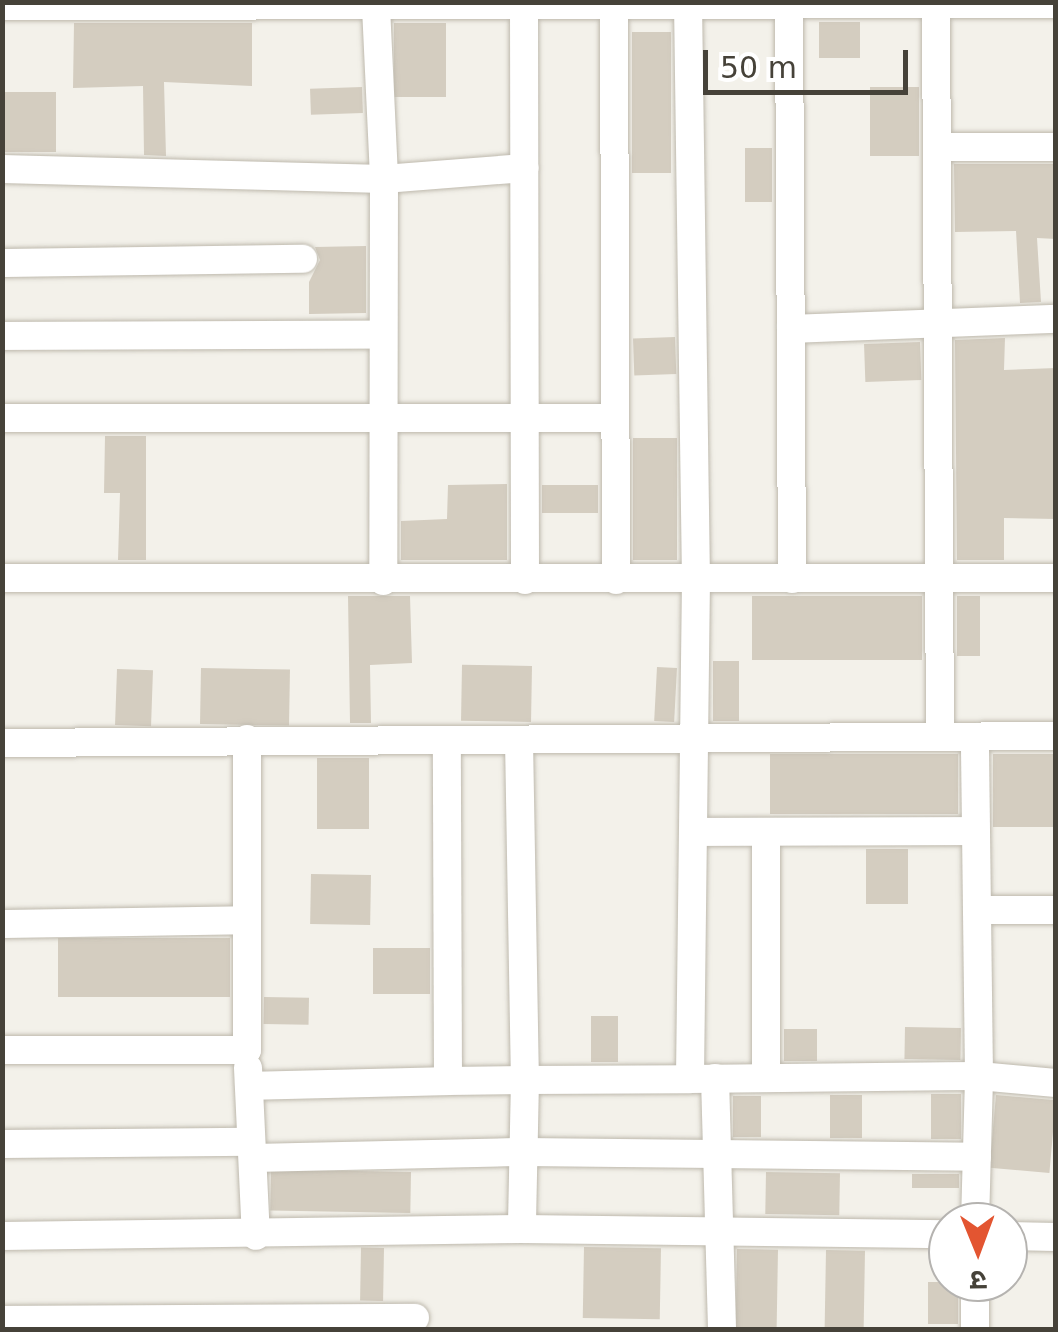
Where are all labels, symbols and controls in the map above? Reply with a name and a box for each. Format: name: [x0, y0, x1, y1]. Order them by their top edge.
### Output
scale bar: [708, 30, 913, 92]
text: 50 m: [720, 50, 797, 85]
north arrow: [928, 1202, 1028, 1302]
text: उ: [970, 1264, 987, 1297]

